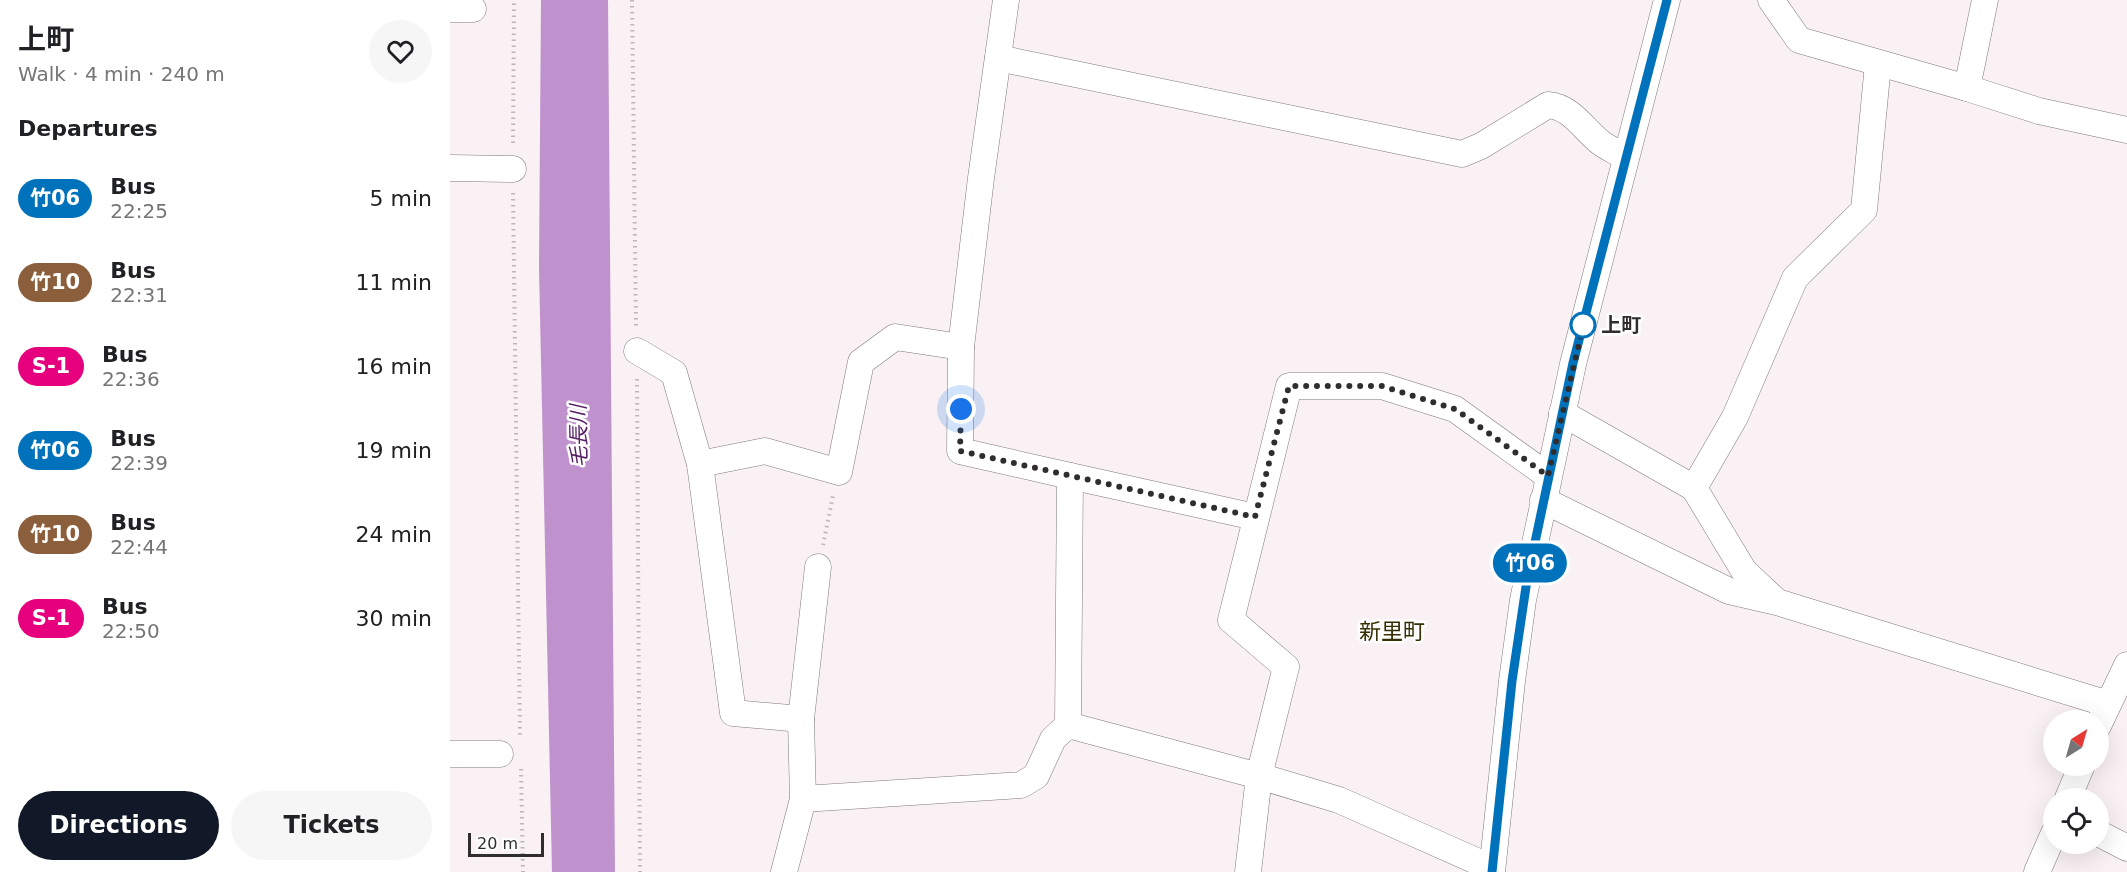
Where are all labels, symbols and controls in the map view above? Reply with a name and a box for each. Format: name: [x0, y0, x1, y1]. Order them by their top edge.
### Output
button: heart: [369, 20, 432, 83]
text: 上町: [18, 23, 74, 56]
text: Walk · 4 min · 240 m: [18, 62, 225, 86]
text: Departures: [18, 116, 158, 141]
text: Bus: [110, 174, 156, 199]
text: 竹06: [30, 186, 80, 210]
text: 5 min: [370, 186, 432, 211]
text: 22:25: [110, 199, 168, 223]
text: Bus: [110, 258, 156, 283]
text: 竹10: [30, 270, 80, 294]
text: 11 min: [356, 270, 432, 295]
text: 22:31: [110, 283, 168, 307]
marker: 上町: [1570, 312, 1596, 338]
place label: 上町: [1601, 313, 1641, 337]
text: Bus: [102, 342, 148, 367]
text: S-1: [32, 354, 70, 378]
text: 16 min: [356, 354, 432, 379]
text: 22:36: [102, 367, 160, 391]
your location: [946, 394, 976, 424]
water label: 毛長川: [566, 402, 592, 468]
text: Bus: [110, 426, 156, 451]
text: 竹06: [30, 438, 80, 462]
text: 19 min: [356, 438, 432, 463]
text: 22:39: [110, 451, 168, 475]
text: Bus: [110, 510, 156, 535]
text: 竹10: [30, 522, 80, 546]
text: 24 min: [356, 522, 432, 547]
text: 22:44: [110, 535, 168, 559]
line badge: 竹06: [1496, 544, 1564, 582]
text: 竹06: [1505, 551, 1555, 575]
text: Bus: [102, 594, 148, 619]
text: S-1: [32, 606, 70, 630]
text: 30 min: [356, 606, 432, 631]
text: 22:50: [102, 619, 160, 643]
district label: 新里町: [1359, 619, 1425, 644]
north arrow: [2043, 710, 2109, 776]
map controls: [2043, 710, 2109, 854]
button: locate: [2043, 788, 2109, 854]
button: Directions: [18, 791, 219, 860]
button: Tickets: [231, 791, 432, 860]
scale bar: [468, 830, 544, 858]
text: 20 m: [477, 834, 518, 853]

